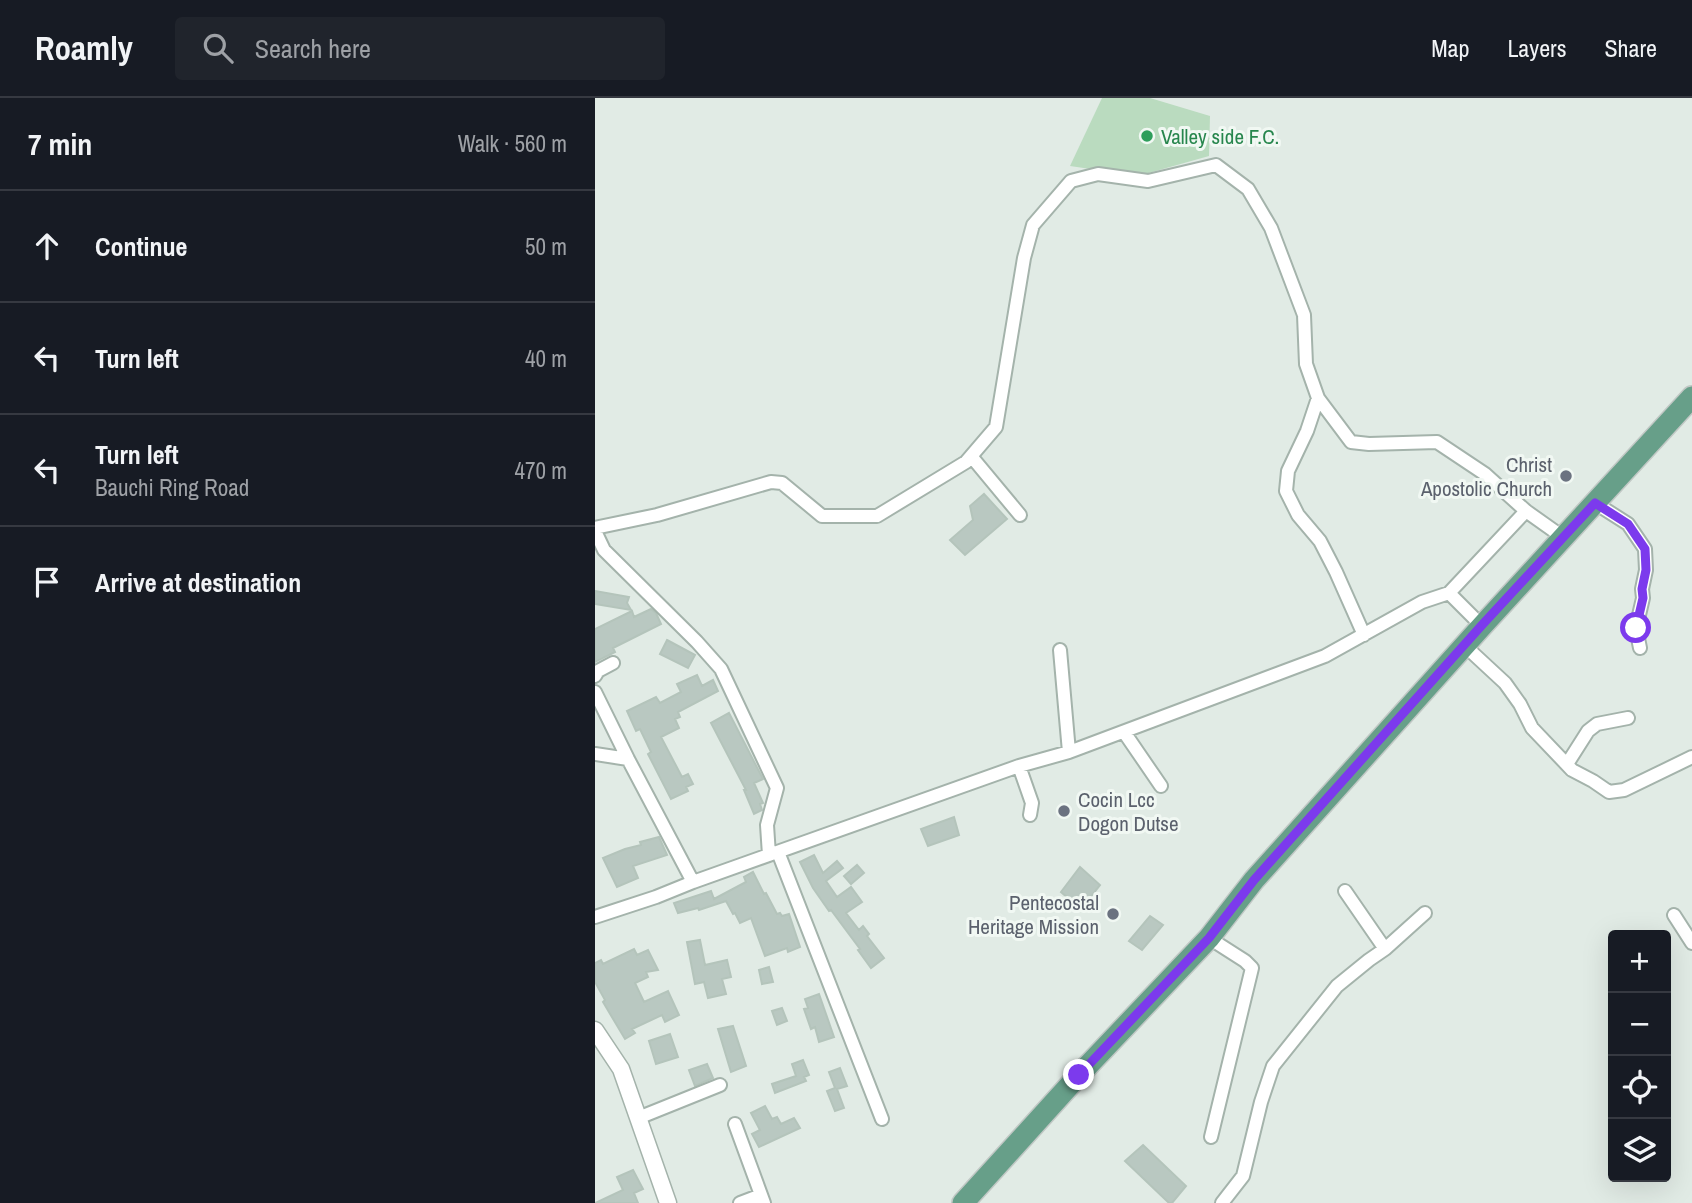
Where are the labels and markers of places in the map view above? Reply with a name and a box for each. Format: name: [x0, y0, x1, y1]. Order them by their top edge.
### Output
place label: Valley side F.C.: [1161, 122, 1279, 151]
marker: Valley side F.C.: [1139, 128, 1155, 144]
place label: Christ Apostolic Church: [1420, 450, 1552, 503]
marker: Christ Apostolic Church: [1558, 468, 1574, 484]
place label: Cocin Lcc Dogon Dutse: [1078, 785, 1179, 838]
marker: Cocin Lcc Dogon Dutse: [1056, 803, 1072, 819]
place label: Pentecostal Heritage Mission: [968, 888, 1099, 941]
marker: Pentecostal Heritage Mission: [1105, 906, 1121, 922]

